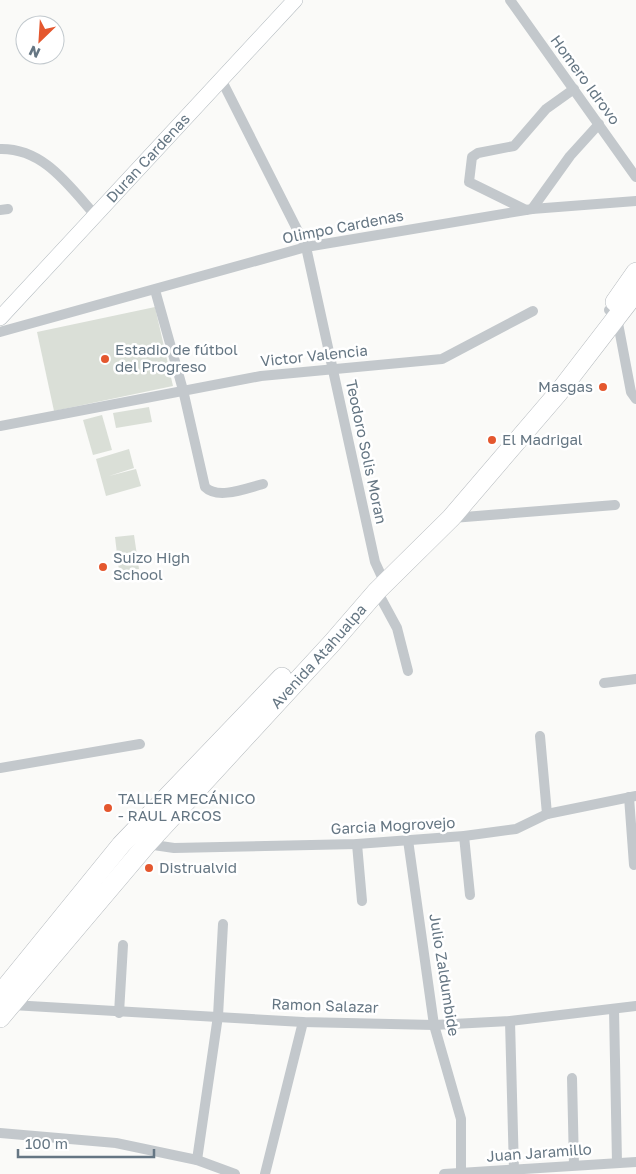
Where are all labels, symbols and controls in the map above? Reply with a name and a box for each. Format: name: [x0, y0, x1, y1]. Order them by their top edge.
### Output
north arrow: [15, 15, 65, 65]
street label: Homero Idrovo: [547, 31, 624, 128]
text: N: [26, 42, 43, 62]
street label: Duran Cardenas: [102, 109, 193, 206]
street label: Olimpo Cardenas: [281, 205, 405, 247]
place label: Estadio de fútbol del Progreso: [115, 340, 238, 375]
street label: Victor Valencia: [259, 340, 368, 370]
marker: Estadio de fútbol del Progreso: [99, 353, 111, 365]
place label: Masgas: [538, 377, 593, 395]
street label: Teodoro Solis Moran: [343, 378, 391, 525]
marker: Masgas: [597, 381, 609, 393]
place label: El Madrigal: [502, 430, 583, 448]
marker: El Madrigal: [486, 434, 498, 446]
place label: Suizo High School: [113, 548, 190, 583]
marker: Suizo High School: [97, 561, 109, 573]
street label: Avenida Atahualpa: [266, 600, 369, 712]
place label: TALLER MECÁNICO - RAUL ARCOS: [118, 789, 256, 824]
marker: TALLER MECÁNICO - RAUL ARCOS: [102, 802, 114, 814]
street label: Garcia Mogrovejo: [330, 813, 456, 837]
place label: Distrualvid: [159, 858, 237, 876]
marker: Distrualvid: [143, 862, 155, 874]
street label: Julio Zaldumbide: [426, 912, 464, 1038]
street label: Ramon Salazar: [271, 994, 379, 1016]
scale bar: [18, 1126, 154, 1158]
text: 100 m: [25, 1134, 68, 1152]
street label: Juan Jaramillo: [486, 1139, 592, 1165]

